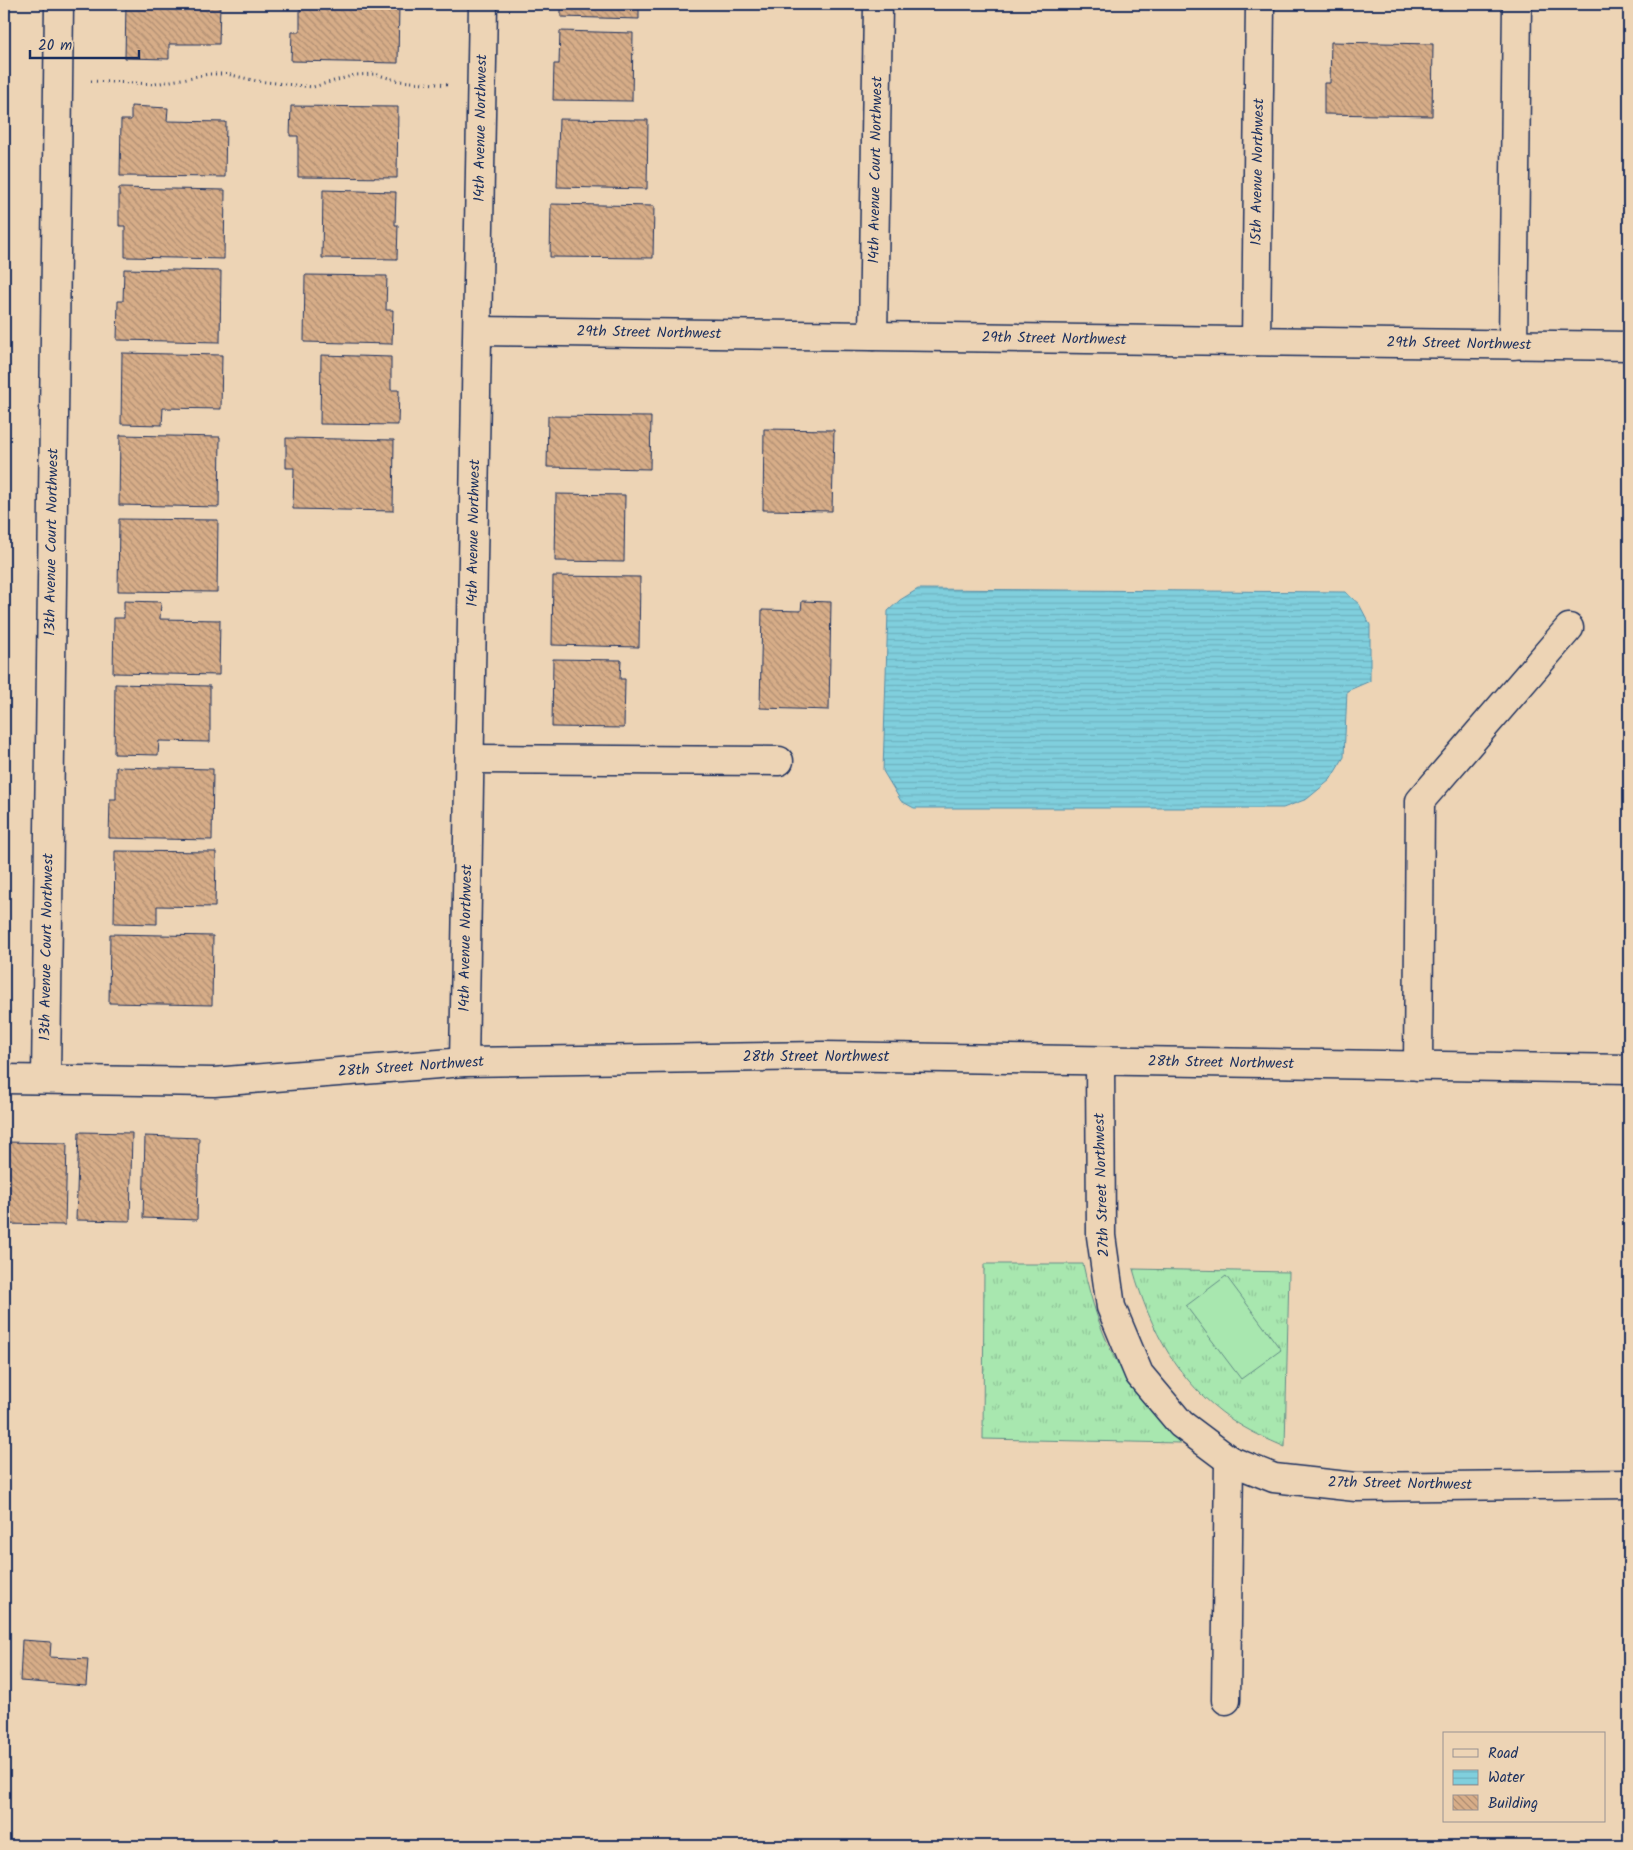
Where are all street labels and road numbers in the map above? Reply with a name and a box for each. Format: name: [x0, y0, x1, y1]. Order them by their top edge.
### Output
street label: 14th Avenue Northwest: [468, 54, 494, 202]
street label: 14th Avenue Court Northwest: [862, 76, 890, 264]
street label: 15th Avenue Northwest: [1245, 98, 1271, 246]
street label: 29th Street Northwest: [576, 320, 722, 346]
street label: 29th Street Northwest: [981, 326, 1127, 352]
street label: 29th Street Northwest: [1386, 331, 1532, 357]
street label: 13th Avenue Court Northwest: [38, 448, 66, 636]
street label: 14th Avenue Northwest: [461, 459, 487, 607]
street label: 13th Avenue Court Northwest: [33, 853, 61, 1041]
street label: 14th Avenue Northwest: [453, 864, 479, 1012]
street label: 28th Street Northwest: [743, 1045, 889, 1069]
street label: 28th Street Northwest: [337, 1050, 485, 1084]
street label: 28th Street Northwest: [1148, 1050, 1295, 1076]
street label: 27th Street Northwest: [1087, 1112, 1117, 1258]
street label: 27th Street Northwest: [1328, 1471, 1473, 1497]

